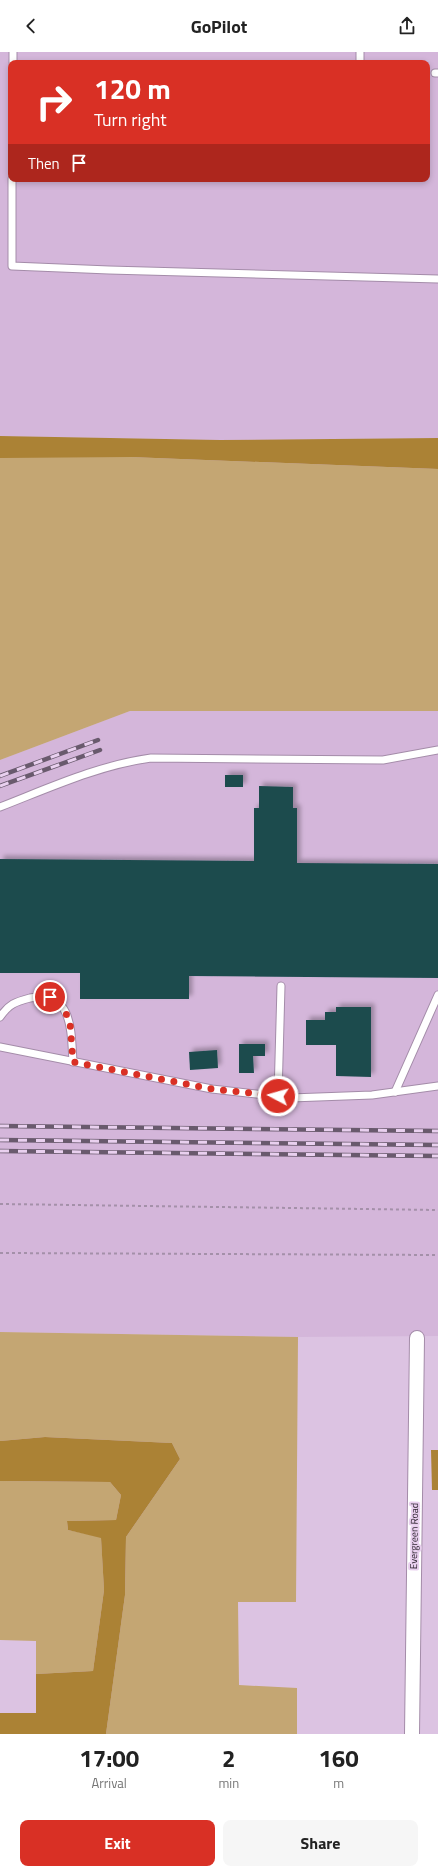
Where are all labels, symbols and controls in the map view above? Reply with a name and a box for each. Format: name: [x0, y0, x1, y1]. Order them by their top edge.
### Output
text: GoPilot: [191, 13, 247, 40]
icon: back: [20, 15, 42, 37]
icon: share: [396, 15, 418, 37]
text: 120 m: [94, 67, 171, 110]
icon: right: [28, 76, 80, 128]
text: Turn right: [94, 106, 167, 133]
text: Then: [28, 152, 60, 175]
icon: arrive: [68, 152, 90, 174]
pin: [33, 980, 67, 1014]
icon: arrive: [39, 986, 61, 1008]
position arrow: [257, 1075, 299, 1117]
street label: Evergreen Road: [406, 1503, 422, 1569]
text: 17:00: [79, 1740, 139, 1776]
text: 2: [222, 1740, 236, 1776]
text: 160: [318, 1740, 359, 1776]
text: Arrival: [92, 1773, 127, 1793]
text: min: [218, 1773, 239, 1793]
text: m: [333, 1773, 344, 1793]
button: Exit: [20, 1820, 215, 1866]
button: Share: [223, 1820, 418, 1866]

